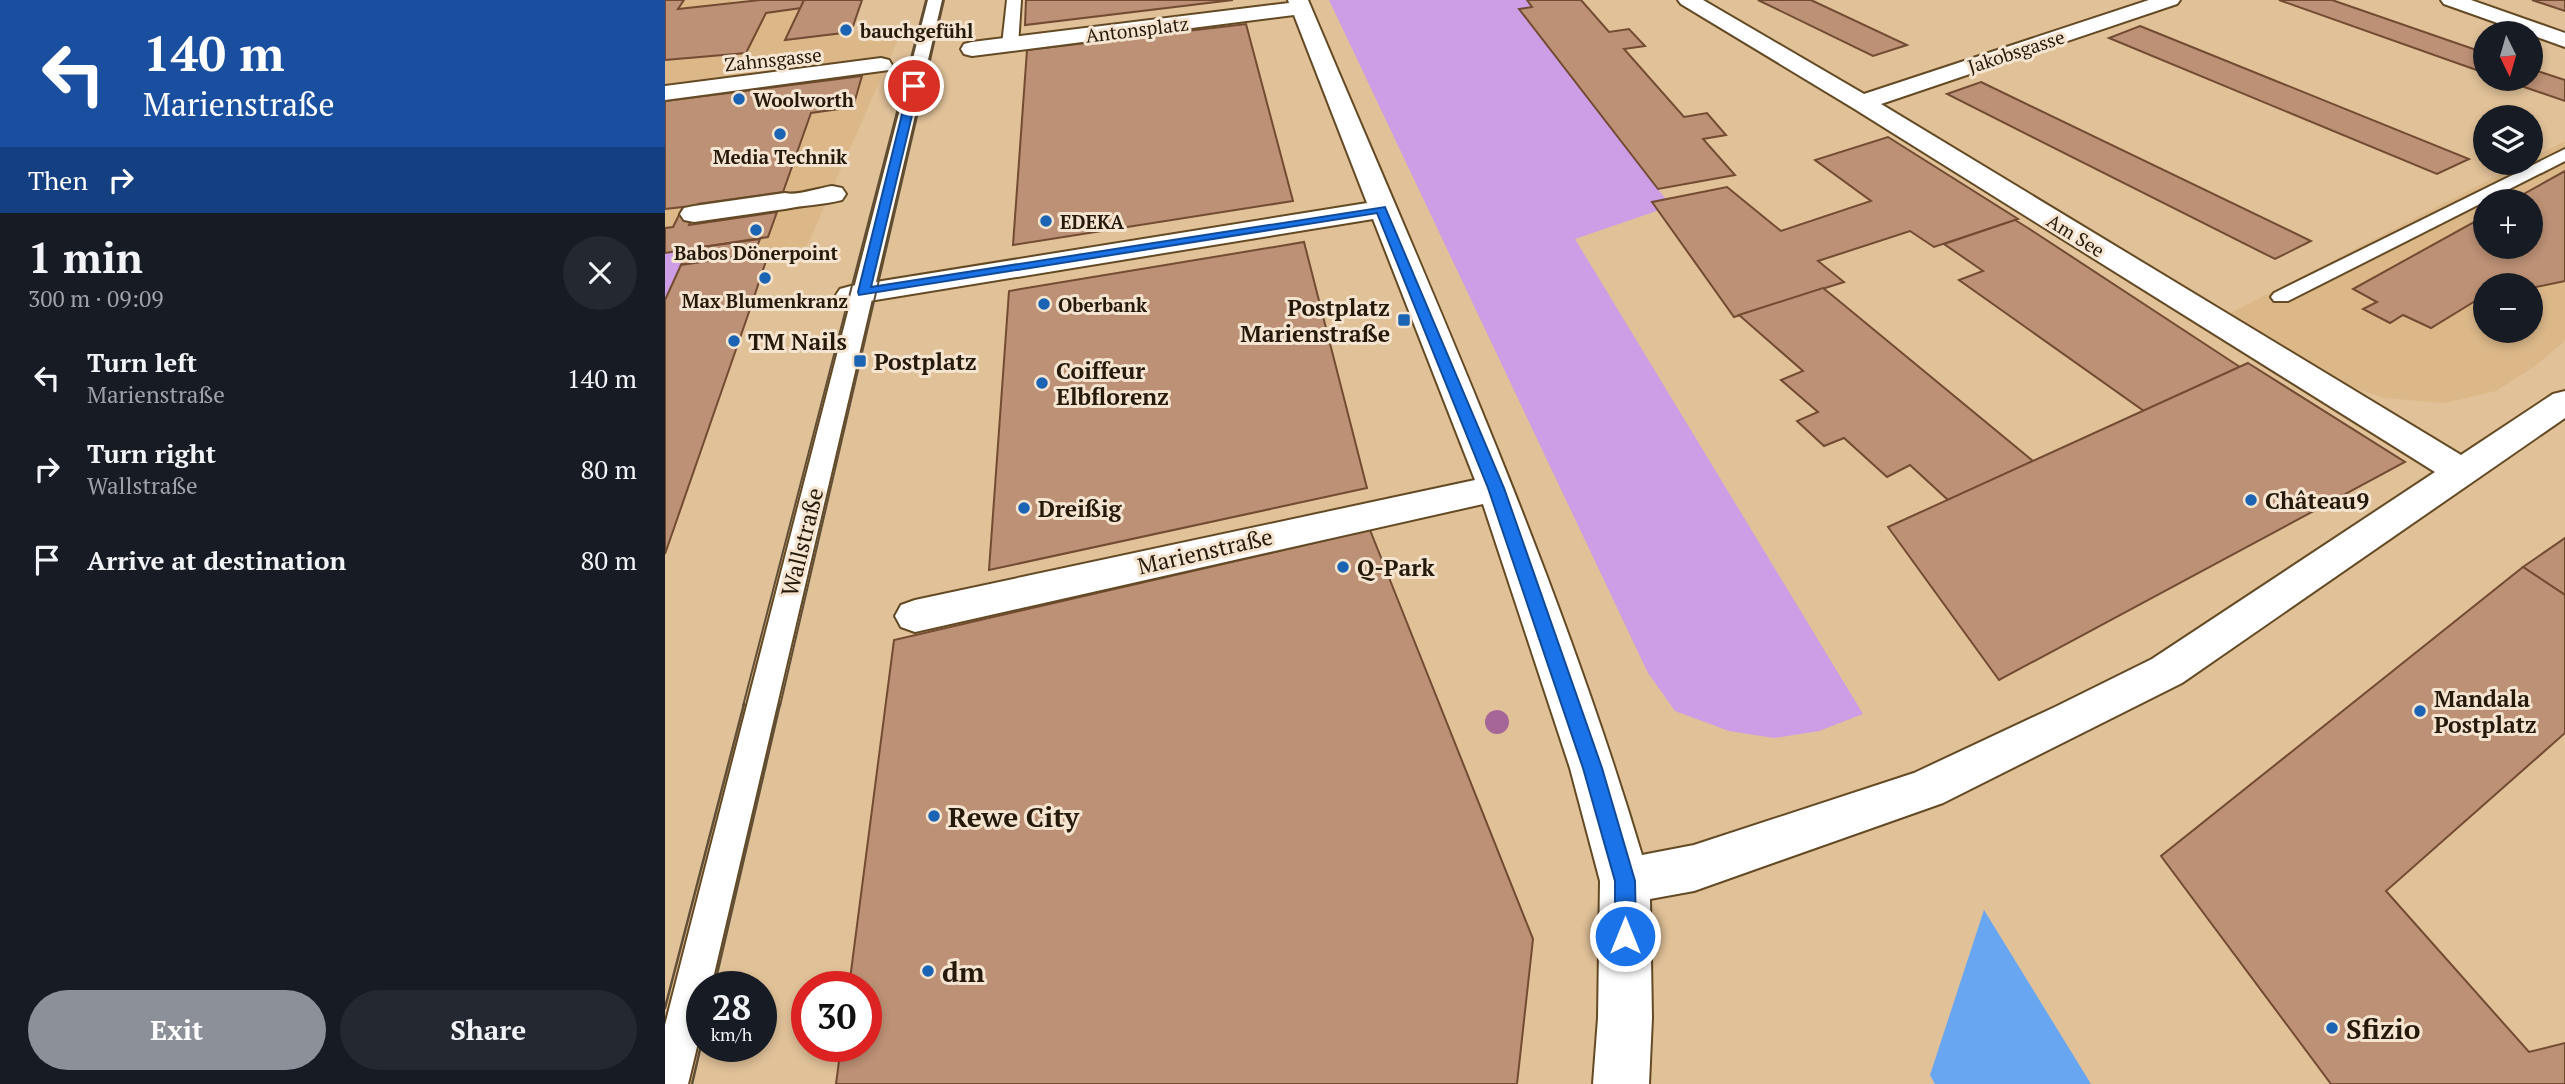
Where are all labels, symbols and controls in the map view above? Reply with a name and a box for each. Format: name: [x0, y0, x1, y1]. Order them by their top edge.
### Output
street label: Antonsplatz: [1084, 10, 1190, 48]
place label: bauchgefühl: [859, 18, 973, 43]
text: 140 m: [143, 20, 285, 85]
north arrow: [2473, 21, 2543, 91]
map controls: [2473, 21, 2543, 343]
marker: bauchgefühl: [838, 22, 854, 38]
street label: Jakobsgasse: [1964, 24, 2068, 78]
icon: left: [28, 28, 119, 119]
street label: Zahnsgasse: [723, 41, 823, 77]
pin: [884, 56, 944, 116]
icon: arrive: [895, 67, 933, 105]
text: Marienstraße: [143, 83, 335, 125]
place label: Woolworth: [753, 87, 854, 112]
marker: Woolworth: [731, 91, 747, 107]
button: layers: [2473, 105, 2543, 175]
marker: Media Technik: [772, 126, 788, 142]
place label: Media Technik: [713, 144, 848, 169]
icon: right: [102, 161, 140, 199]
text: Then: [28, 163, 88, 197]
button: +: [2473, 189, 2543, 259]
street label: Am See: [2043, 208, 2109, 262]
place label: EDEKA: [1060, 209, 1124, 234]
marker: EDEKA: [1038, 213, 1054, 229]
marker: Babos Dönerpoint: [748, 222, 764, 238]
text: 1 min: [28, 229, 143, 285]
button: close: [563, 236, 637, 310]
place label: Babos Dönerpoint: [674, 240, 838, 265]
marker: Max Blumenkranz: [757, 270, 773, 286]
button: −: [2473, 273, 2543, 343]
text: 300 m · 09:09: [28, 283, 163, 314]
place label: Max Blumenkranz: [682, 288, 848, 313]
place label: Oberbank: [1058, 292, 1148, 317]
place label: Postplatz Marienstraße: [1240, 292, 1390, 349]
marker: Oberbank: [1036, 296, 1052, 312]
marker: Postplatz Marienstraße: [1396, 312, 1412, 328]
place label: TM Nails: [748, 326, 847, 357]
marker: TM Nails: [726, 333, 742, 349]
text: Turn left: [87, 345, 197, 379]
place label: Postplatz: [874, 346, 977, 377]
marker: Postplatz: [852, 353, 868, 369]
place label: Coiffeur Elbflorenz: [1056, 355, 1169, 412]
icon: left: [28, 359, 66, 397]
text: 140 m: [567, 361, 637, 395]
marker: Coiffeur Elbflorenz: [1034, 375, 1050, 391]
text: Marienstraße: [87, 379, 225, 410]
text: Turn right: [87, 436, 216, 470]
icon: right: [28, 450, 66, 488]
text: 80 m: [581, 452, 637, 486]
text: Wallstraße: [87, 470, 198, 501]
street label: Wallstraße: [774, 485, 830, 599]
place label: Château9: [2265, 485, 2369, 516]
marker: Château9: [2243, 492, 2259, 508]
place label: Dreißig: [1038, 493, 1123, 524]
marker: Dreißig: [1016, 500, 1032, 516]
street label: Marienstraße: [1134, 520, 1276, 582]
icon: arrive: [28, 541, 66, 579]
text: Arrive at destination: [87, 543, 346, 577]
text: 80 m: [581, 543, 637, 577]
place label: Q-Park: [1357, 552, 1435, 583]
marker: Q-Park: [1335, 559, 1351, 575]
place label: Mandala Postplatz: [2434, 683, 2537, 740]
marker: Mandala Postplatz: [2412, 703, 2428, 719]
place label: Rewe City: [948, 798, 1080, 835]
marker: Rewe City: [926, 808, 942, 824]
position arrow: [1588, 899, 1662, 973]
place label: dm: [942, 953, 985, 990]
marker: dm: [920, 963, 936, 979]
speed limit sign: 30: [791, 971, 882, 1062]
text: 28: [712, 984, 751, 1030]
button: Exit: [28, 990, 326, 1070]
button: Share: [340, 990, 637, 1070]
place label: Sfizio: [2346, 1010, 2420, 1047]
marker: Sfizio: [2324, 1020, 2340, 1036]
text: km/h: [711, 1022, 752, 1046]

